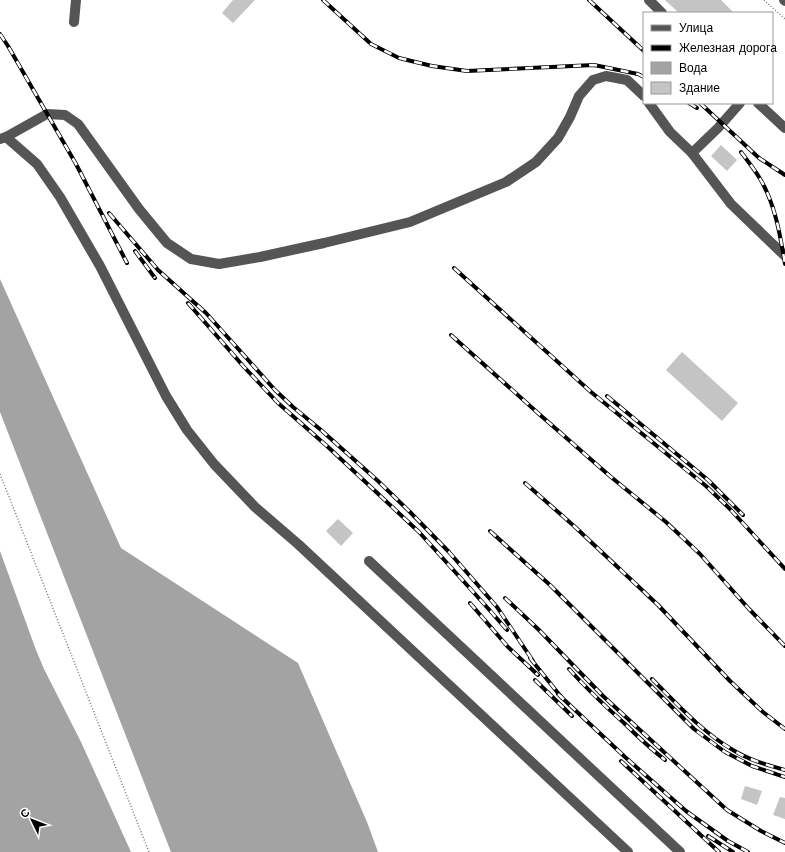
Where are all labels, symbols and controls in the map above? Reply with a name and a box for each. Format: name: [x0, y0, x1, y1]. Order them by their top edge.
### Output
legend: [643, 12, 773, 104]
text: Улица: [679, 21, 713, 35]
text: Железная дорога: [679, 41, 777, 55]
text: Вода: [679, 61, 707, 75]
text: Здание: [679, 81, 720, 95]
north arrow: [12, 800, 52, 840]
text: С: [18, 806, 33, 821]

